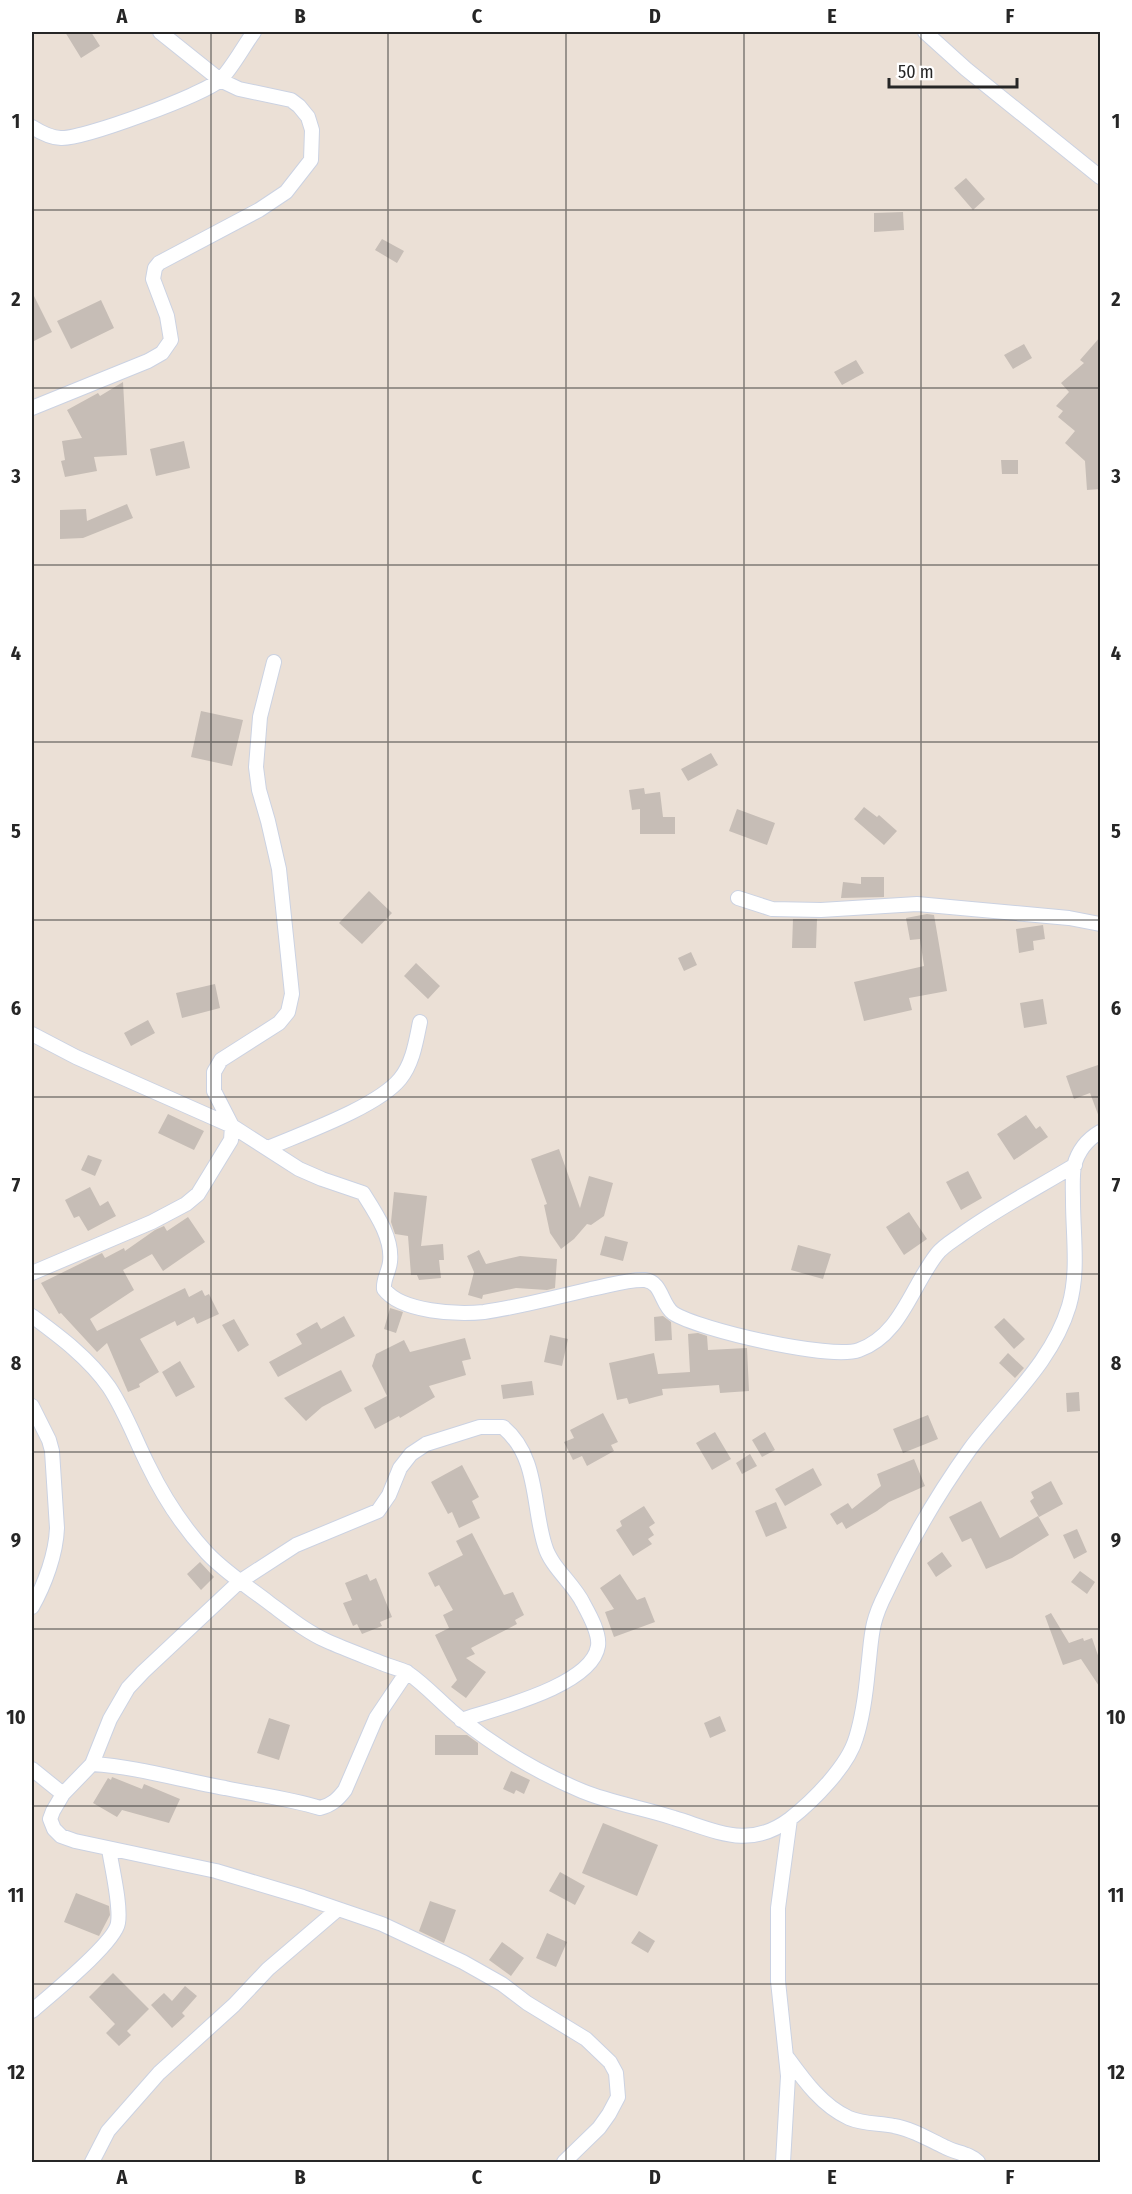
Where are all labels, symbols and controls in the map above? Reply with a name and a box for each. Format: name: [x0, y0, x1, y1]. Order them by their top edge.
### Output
text: A: [116, 4, 129, 28]
text: B: [294, 4, 306, 28]
text: C: [472, 4, 483, 28]
text: D: [649, 4, 661, 28]
text: E: [827, 4, 837, 28]
text: F: [1006, 4, 1015, 28]
scale bar: [889, 51, 1016, 89]
text: 50 m: [898, 61, 934, 83]
text: 1: [12, 109, 20, 133]
text: 1: [1112, 109, 1120, 133]
text: 2: [10, 287, 21, 311]
text: 2: [1110, 287, 1121, 311]
text: 3: [10, 464, 21, 488]
text: 3: [1110, 464, 1121, 488]
text: 4: [11, 641, 21, 665]
text: 4: [1111, 641, 1121, 665]
text: 5: [11, 819, 21, 843]
text: 5: [1111, 819, 1121, 843]
text: 6: [11, 996, 21, 1020]
text: 6: [1111, 996, 1121, 1020]
text: 7: [12, 1173, 21, 1197]
text: 7: [1112, 1173, 1121, 1197]
text: 8: [11, 1351, 22, 1375]
text: 8: [1111, 1351, 1122, 1375]
text: 9: [11, 1528, 21, 1552]
text: 9: [1111, 1528, 1121, 1552]
text: 10: [6, 1705, 26, 1729]
text: 10: [1106, 1705, 1126, 1729]
text: 11: [8, 1883, 24, 1907]
text: 11: [1108, 1883, 1124, 1907]
text: 12: [7, 2060, 25, 2084]
text: 12: [1107, 2060, 1125, 2084]
text: A: [116, 2165, 129, 2189]
text: B: [294, 2165, 306, 2189]
text: C: [472, 2165, 483, 2189]
text: D: [649, 2165, 661, 2189]
text: E: [827, 2165, 837, 2189]
text: F: [1006, 2165, 1015, 2189]

